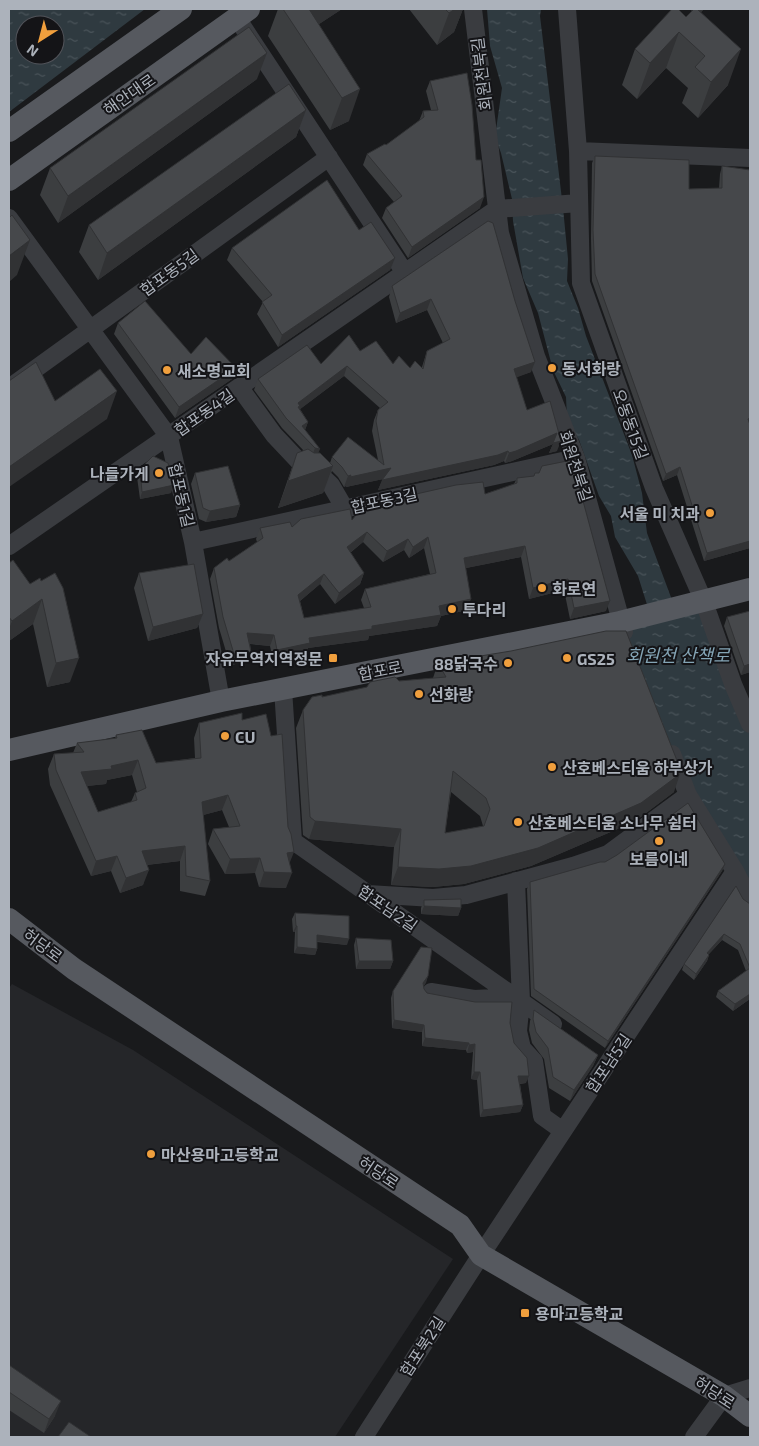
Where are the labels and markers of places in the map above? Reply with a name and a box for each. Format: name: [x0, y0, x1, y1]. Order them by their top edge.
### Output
place label: 동서화랑: [562, 359, 621, 378]
place label: 새소명교회: [177, 361, 251, 380]
marker: 동서화랑: [546, 362, 558, 374]
marker: 새소명교회: [161, 364, 173, 376]
place label: 나들가게: [90, 464, 149, 483]
marker: 나들가게: [153, 467, 165, 479]
place label: 서울 미 치과: [619, 504, 700, 523]
marker: 서울 미 치과: [704, 507, 716, 519]
place label: 화로연: [552, 579, 596, 598]
marker: 화로연: [536, 582, 548, 594]
place label: 투다리: [462, 600, 506, 619]
marker: 투다리: [446, 603, 458, 615]
place label: 자유무역지역정문: [205, 649, 323, 668]
place label: GS25: [577, 649, 615, 668]
marker: 자유무역지역정문: [327, 652, 339, 664]
marker: GS25: [561, 652, 573, 664]
place label: 88닭국수: [434, 654, 498, 673]
marker: 88닭국수: [502, 657, 514, 669]
place label: 선화랑: [429, 685, 473, 704]
marker: 선화랑: [413, 688, 425, 700]
place label: CU: [235, 727, 255, 746]
marker: CU: [219, 730, 231, 742]
place label: 산호베스티움 하부상가: [562, 758, 713, 777]
marker: 산호베스티움 하부상가: [546, 761, 558, 773]
place label: 산호베스티움 소나무 쉼터: [528, 813, 697, 832]
marker: 산호베스티움 소나무 쉼터: [512, 816, 524, 828]
marker: 보름이네: [653, 835, 665, 847]
place label: 보름이네: [630, 849, 688, 868]
place label: 마산용마고등학교: [161, 1145, 279, 1164]
marker: 마산용마고등학교: [145, 1148, 157, 1160]
place label: 용마고등학교: [535, 1304, 624, 1323]
marker: 용마고등학교: [519, 1307, 531, 1319]

